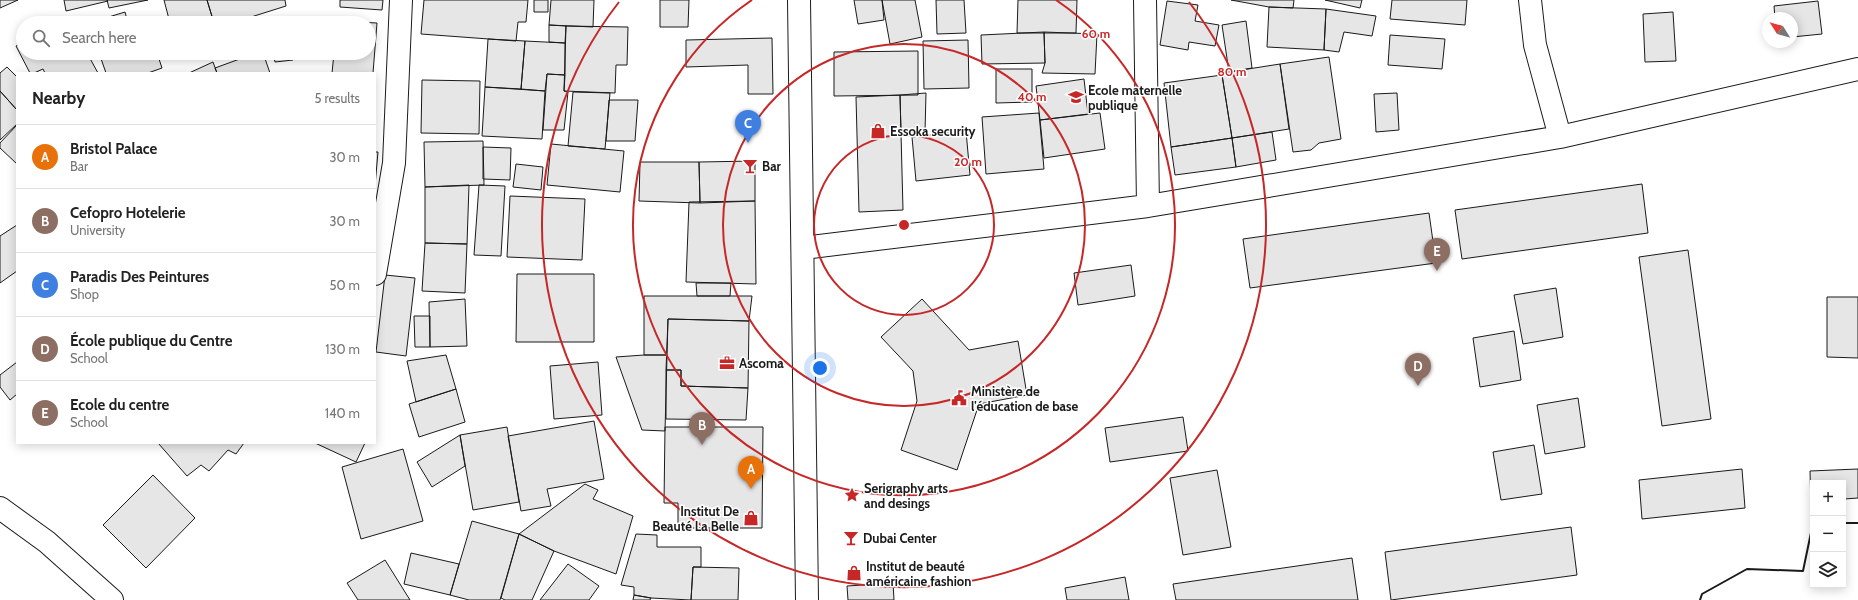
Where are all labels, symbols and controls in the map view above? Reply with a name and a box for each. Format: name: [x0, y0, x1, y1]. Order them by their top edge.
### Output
north arrow: [1762, 12, 1798, 48]
search box: [16, 16, 376, 60]
text: 60 m: [1082, 26, 1110, 41]
icon: search: [30, 27, 52, 49]
text: Search here: [62, 29, 137, 47]
text: 80 m: [1218, 64, 1246, 79]
place label: Ecole maternelle publique: [1088, 82, 1182, 113]
text: Nearby: [32, 88, 85, 108]
school or university icon: Ecole maternelle publique: [1067, 88, 1085, 106]
text: 40 m: [1017, 89, 1047, 104]
text: 5 results: [314, 90, 360, 106]
pin: C: [735, 110, 761, 143]
shop icon: Essoka security: [869, 122, 887, 140]
place label: Essoka security: [890, 123, 976, 139]
text: Bristol Palace: [70, 140, 157, 158]
text: A: [41, 149, 49, 165]
text: 30 m: [330, 149, 360, 165]
text: 20 m: [954, 154, 982, 169]
bar icon: Bar: [741, 157, 759, 175]
text: Bar: [70, 158, 88, 174]
place label: Bar: [762, 158, 782, 174]
text: Cefopro Hotelerie: [70, 204, 186, 222]
text: B: [41, 213, 49, 229]
text: 30 m: [330, 213, 360, 229]
centre of rings: [897, 218, 911, 232]
text: University: [70, 222, 125, 238]
pin: E: [1424, 238, 1450, 271]
text: Paradis Des Peintures: [70, 268, 209, 286]
text: C: [41, 277, 49, 293]
text: 50 m: [330, 277, 360, 293]
text: Shop: [70, 286, 99, 302]
text: École publique du Centre: [70, 332, 232, 350]
text: D: [40, 341, 50, 357]
text: 130 m: [325, 341, 360, 357]
text: School: [70, 350, 108, 366]
pin: D: [1405, 353, 1431, 386]
office icon: Ascoma: [718, 354, 736, 372]
place label: Ascoma: [739, 355, 784, 371]
your location: [810, 358, 830, 378]
place label: Ministère de l'éducation de base: [971, 383, 1079, 414]
public building icon: Ministère de l'éducation de base: [950, 389, 968, 407]
text: Ecole du centre: [70, 396, 169, 414]
text: E: [41, 405, 49, 421]
text: 140 m: [325, 405, 360, 421]
pin: B: [689, 412, 715, 445]
text: School: [70, 414, 108, 430]
pin: A: [738, 456, 764, 489]
place label: Serigraphy arts and desings: [864, 480, 948, 511]
map controls: [1810, 480, 1846, 588]
button: +: [1810, 480, 1846, 516]
place icon: Serigraphy arts and desings: [843, 486, 861, 504]
place label: Institut De Beauté La Belle: [652, 503, 739, 534]
shop icon: Institut De Beauté La Belle: [742, 509, 760, 527]
button: −: [1810, 516, 1846, 552]
bar icon: Dubai Center: [842, 529, 860, 547]
place label: Dubai Center: [863, 530, 937, 546]
button: layers: [1810, 552, 1846, 588]
place label: Institut de beauté américaine fashion: [866, 558, 971, 589]
shop icon: Institut de beauté américaine fashion: [845, 564, 863, 582]

